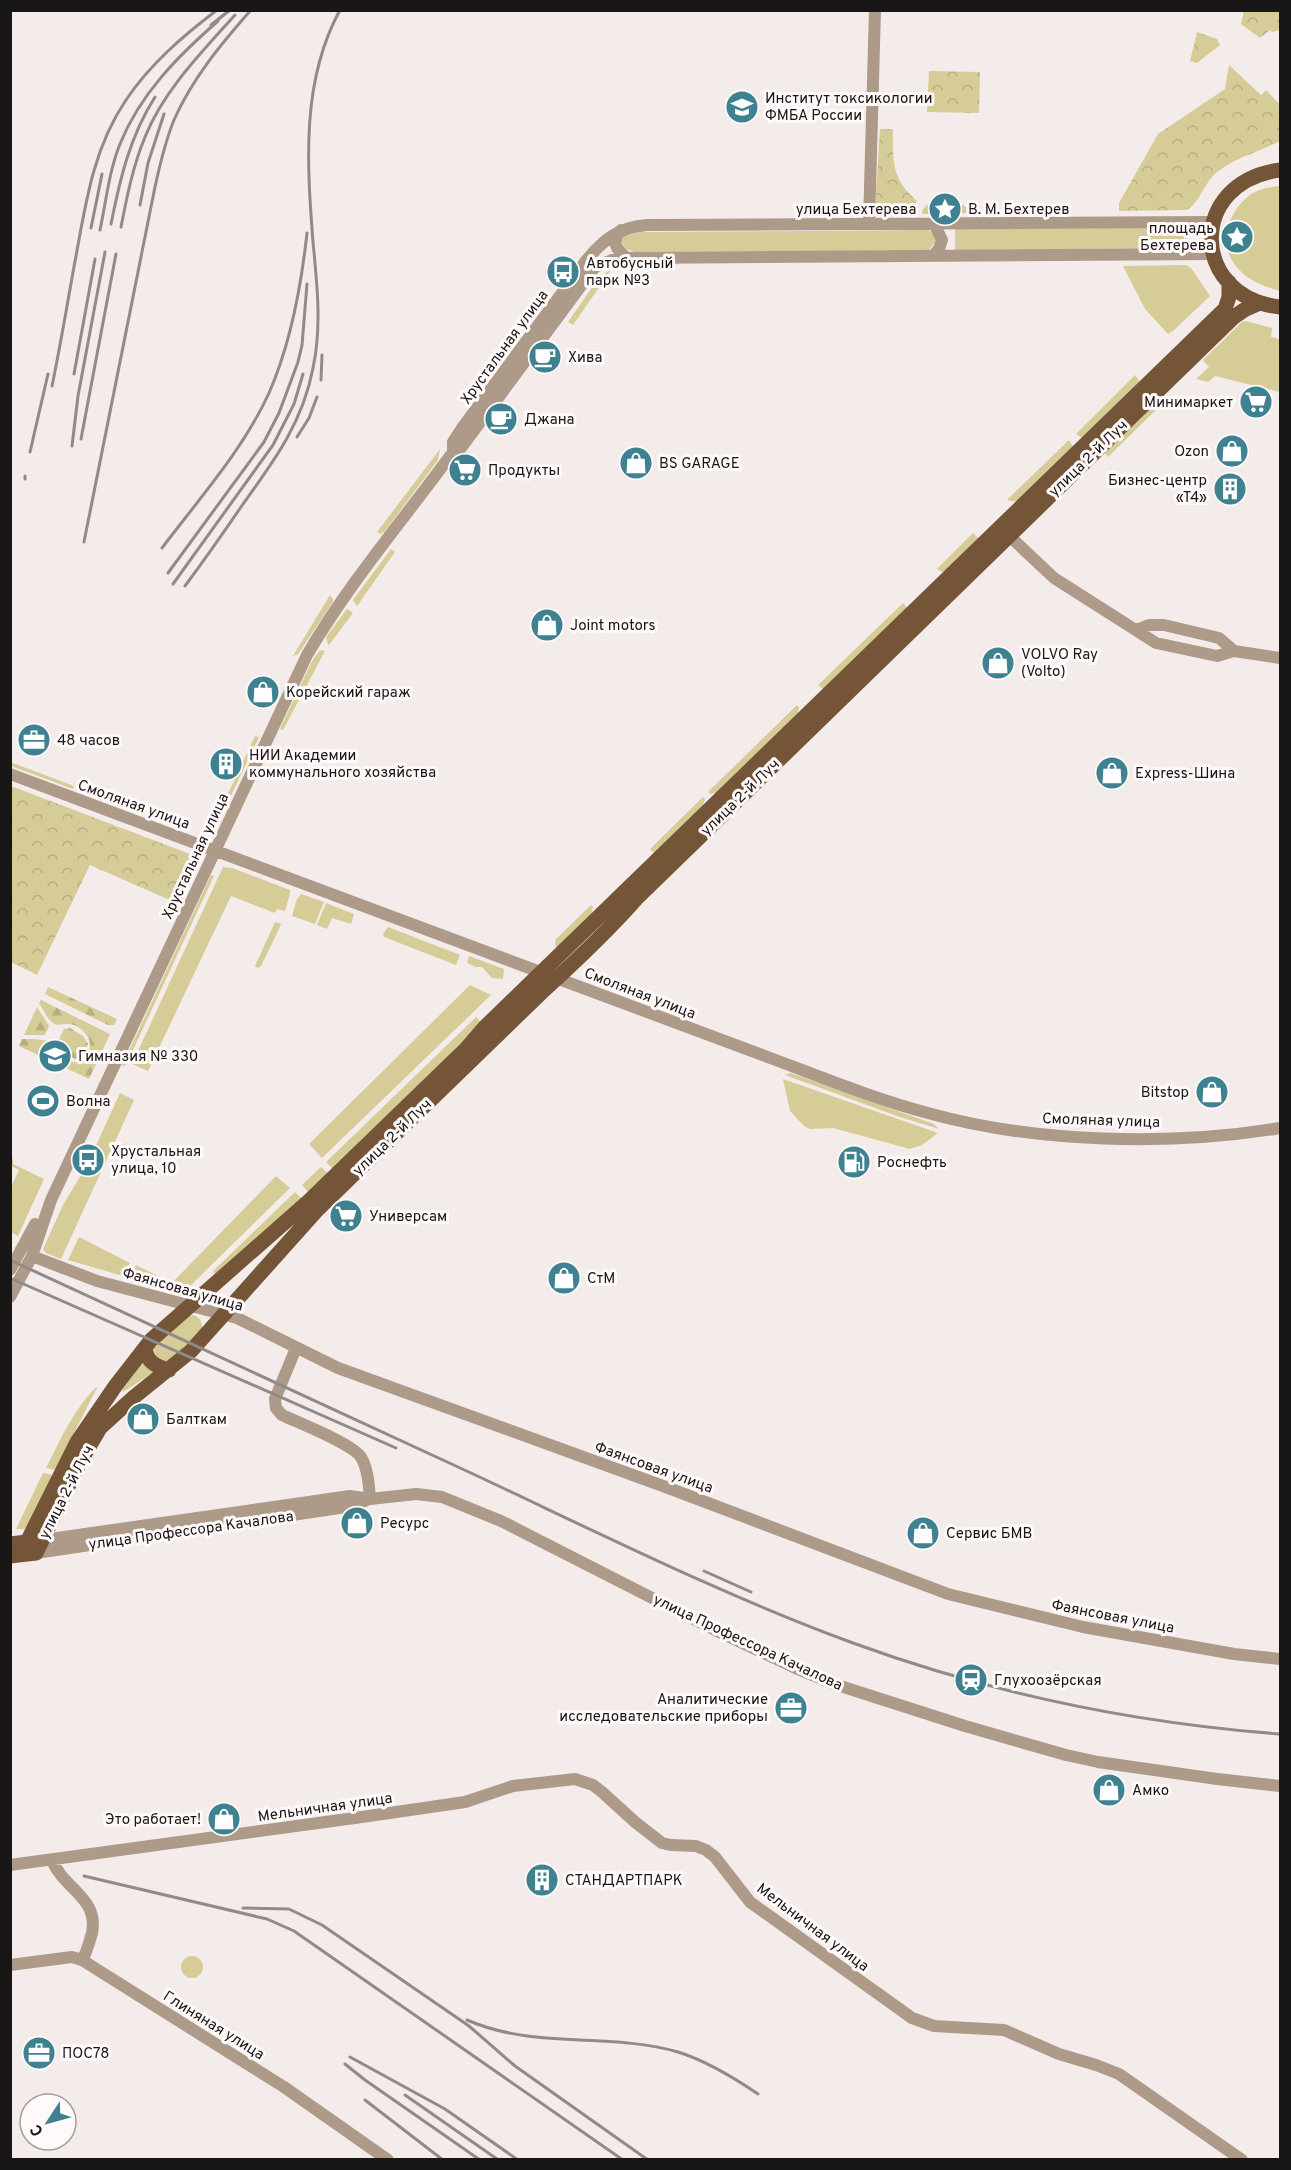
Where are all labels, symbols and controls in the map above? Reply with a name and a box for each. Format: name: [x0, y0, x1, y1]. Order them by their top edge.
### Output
school or university icon: Институт токсикологии ФМБА России: [724, 89, 760, 125]
place label: Институт токсикологии ФМБА России: [765, 90, 932, 126]
place icon: В. М. Бехтерев: [927, 191, 963, 227]
street label: улица Бехтерева: [796, 201, 916, 220]
place label: В. М. Бехтерев: [968, 201, 1070, 220]
place icon: площадь Бехтерева: [1219, 219, 1255, 255]
place label: площадь Бехтерева: [1140, 220, 1214, 256]
bus stop icon: Автобусный парк №3: [545, 254, 581, 290]
place label: Автобусный парк №3: [586, 255, 673, 291]
street label: Хрустальная улица: [457, 287, 553, 409]
cafe icon: Хива: [527, 339, 563, 375]
place label: Хива: [568, 349, 602, 368]
supermarket icon: Минимаркет: [1238, 384, 1274, 420]
place label: Минимаркет: [1144, 394, 1233, 413]
cafe icon: Джана: [483, 401, 519, 437]
place label: Джана: [524, 411, 574, 430]
street label: улица 2-й Луч: [1046, 417, 1133, 502]
shop icon: Ozon: [1214, 433, 1250, 469]
place label: Ozon: [1174, 443, 1209, 462]
shop icon: BS GARAGE: [618, 445, 654, 481]
supermarket icon: Продукты: [447, 452, 483, 488]
place label: BS GARAGE: [659, 455, 740, 474]
place label: Продукты: [488, 462, 560, 481]
building icon: Бизнес-центр «Т4»: [1212, 471, 1248, 507]
place label: Бизнес-центр «Т4»: [1108, 472, 1207, 508]
shop icon: Joint motors: [529, 607, 565, 643]
place label: Joint motors: [570, 617, 655, 636]
shop icon: VOLVO Ray (Volto): [980, 645, 1016, 681]
place label: VOLVO Ray (Volto): [1021, 646, 1098, 682]
shop icon: Корейский гараж: [245, 674, 281, 710]
place label: Корейский гараж: [286, 684, 411, 703]
office icon: 48 часов: [16, 722, 52, 758]
place label: 48 часов: [57, 732, 120, 751]
building icon: НИИ Академии коммунального хозяйства: [208, 746, 244, 782]
place label: НИИ Академии коммунального хозяйства: [249, 747, 436, 783]
shop icon: Express-Шина: [1094, 755, 1130, 791]
street label: улица 2-й Луч: [698, 756, 785, 841]
place label: Express-Шина: [1135, 765, 1235, 784]
street label: Смоляная улица: [75, 776, 192, 835]
street label: Хрустальная улица: [159, 791, 234, 923]
street label: Смоляная улица: [581, 964, 698, 1024]
school or university icon: Гимназия № 330: [37, 1038, 73, 1074]
place label: Гимназия № 330: [78, 1048, 198, 1067]
shop icon: Bitstop: [1194, 1074, 1230, 1110]
sports icon: Волна: [25, 1083, 61, 1119]
place label: Bitstop: [1141, 1084, 1189, 1103]
place label: Волна: [66, 1093, 110, 1112]
street label: улица 2-й Луч: [350, 1096, 437, 1181]
street label: Смоляная улица: [1042, 1110, 1160, 1133]
bus stop icon: Хрустальная улица, 10: [70, 1142, 106, 1178]
place label: Хрустальная улица, 10: [111, 1143, 201, 1179]
fuel station icon: Роснефть: [836, 1144, 872, 1180]
place label: Роснефть: [877, 1154, 947, 1173]
supermarket icon: Универсам: [328, 1198, 364, 1234]
place label: Универсам: [369, 1208, 447, 1227]
shop icon: СтМ: [546, 1260, 582, 1296]
street label: Фаянсовая улица: [120, 1264, 245, 1317]
place label: СтМ: [587, 1270, 615, 1289]
shop icon: Балткам: [125, 1401, 161, 1437]
place label: Балткам: [166, 1411, 227, 1430]
street label: Фаянсовая улица: [592, 1438, 715, 1499]
street label: улица 2-й Луч: [36, 1443, 99, 1543]
shop icon: Ресурс: [339, 1505, 375, 1541]
street label: улица Профессора Качалова: [87, 1508, 295, 1555]
place label: Ресурс: [380, 1515, 429, 1534]
shop icon: Сервис БМВ: [905, 1515, 941, 1551]
place label: Сервис БМВ: [946, 1525, 1032, 1544]
street label: улица Профессора Качалова: [650, 1591, 845, 1696]
street label: Фаянсовая улица: [1050, 1596, 1176, 1639]
station icon: Глухоозёрская: [953, 1662, 989, 1698]
place label: Глухоозёрская: [994, 1672, 1102, 1691]
office icon: Аналитические исследовательские приборы: [773, 1690, 809, 1726]
place label: Аналитические исследовательские приборы: [559, 1691, 768, 1727]
shop icon: Амко: [1091, 1772, 1127, 1808]
place label: Амко: [1132, 1782, 1169, 1801]
street label: Мельничная улица: [257, 1790, 394, 1827]
shop icon: Это работает!: [206, 1801, 242, 1837]
place label: Это работает!: [105, 1811, 201, 1830]
building icon: СТАНДАРТПАРК: [524, 1862, 560, 1898]
place label: СТАНДАРТПАРК: [565, 1872, 683, 1891]
street label: Мельничная улица: [752, 1880, 872, 1977]
street label: Глиняная улица: [159, 1987, 267, 2065]
office icon: ПОС78: [21, 2035, 57, 2071]
place label: ПОС78: [62, 2045, 109, 2064]
north arrow: [18, 2092, 78, 2152]
text: С: [26, 2120, 49, 2140]

